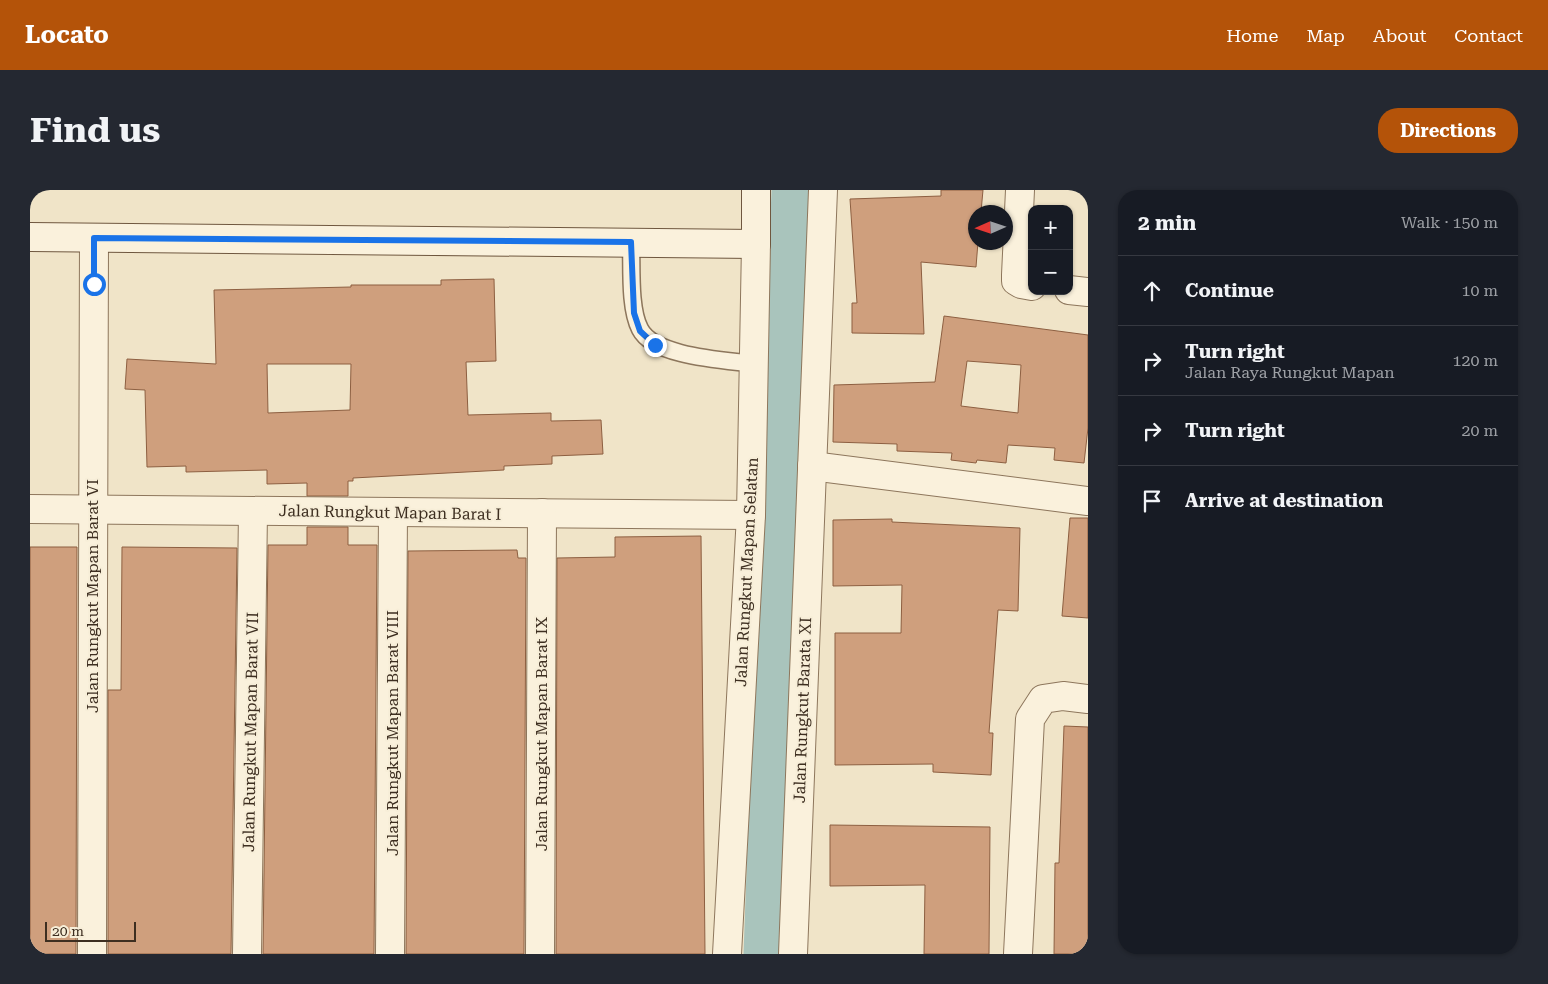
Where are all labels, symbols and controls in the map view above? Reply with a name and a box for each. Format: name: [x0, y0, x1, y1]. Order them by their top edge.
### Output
text: Locato: [25, 21, 109, 49]
text: Home: [1226, 25, 1278, 46]
text: Map: [1306, 25, 1345, 46]
text: About: [1373, 25, 1426, 46]
text: Contact: [1454, 25, 1523, 46]
button: Directions: [1378, 108, 1518, 153]
text: Find us: [30, 110, 160, 151]
north arrow: [968, 205, 1013, 250]
map controls: [1028, 205, 1073, 295]
button: +: [1028, 205, 1073, 250]
text: 2 min: [1138, 211, 1196, 235]
text: Walk · 150 m: [1401, 213, 1498, 232]
button: −: [1028, 250, 1073, 295]
route start: [83, 273, 106, 296]
icon: ahead: [1138, 277, 1166, 305]
text: Continue: [1185, 279, 1274, 302]
text: 10 m: [1461, 281, 1498, 300]
route end: [644, 334, 667, 357]
text: Turn right: [1185, 340, 1285, 363]
icon: right: [1138, 347, 1166, 375]
text: 120 m: [1452, 351, 1498, 370]
text: Jalan Raya Rungkut Mapan: [1185, 363, 1395, 382]
icon: right: [1138, 417, 1166, 445]
text: Turn right: [1185, 419, 1285, 442]
text: 20 m: [1461, 421, 1498, 440]
street label: Jalan Rungkut Mapan Selatan: [731, 457, 762, 687]
street label: Jalan Rungkut Mapan Barat VI: [83, 479, 102, 713]
icon: arrive: [1138, 487, 1166, 515]
text: Arrive at destination: [1185, 489, 1383, 512]
street label: Jalan Rungkut Mapan Barat I: [278, 501, 502, 524]
street label: Jalan Rungkut Mapan Barat VIII: [383, 610, 402, 856]
street label: Jalan Rungkut Mapan Barat VII: [239, 612, 262, 852]
street label: Jalan Rungkut Mapan Barat IX: [532, 617, 551, 851]
street label: Jalan Rungkut Barata XI: [790, 617, 815, 803]
scale bar: [45, 919, 136, 942]
text: 20 m: [52, 923, 84, 939]

